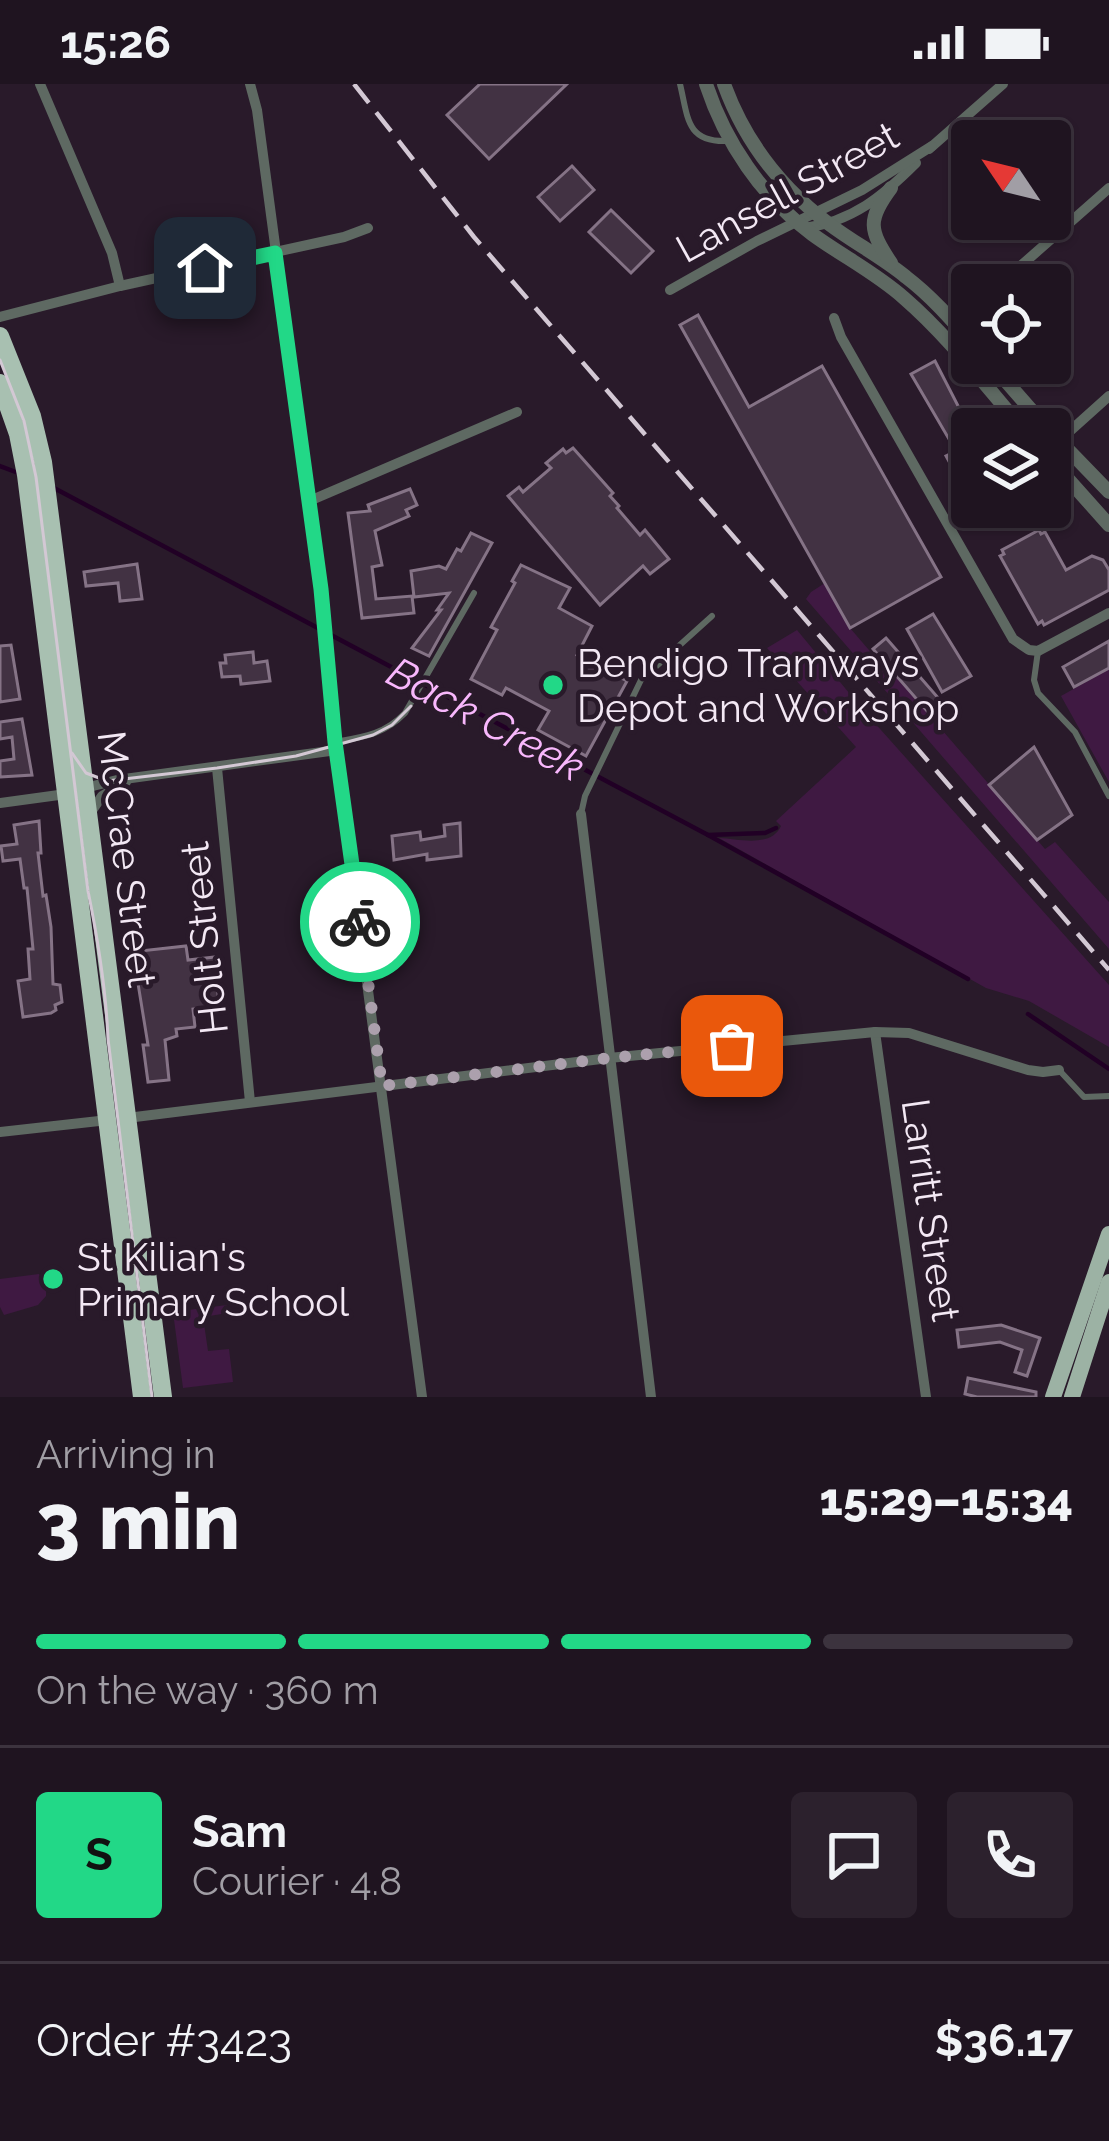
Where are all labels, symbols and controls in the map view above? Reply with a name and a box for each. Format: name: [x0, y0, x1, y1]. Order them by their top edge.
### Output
text: 15:26: [60, 16, 171, 69]
street label: Lansell Street: [668, 112, 906, 272]
north arrow: [951, 120, 1071, 240]
map controls: [951, 120, 1071, 528]
pin: [154, 217, 256, 319]
icon: home: [172, 235, 238, 301]
button: locate: [951, 264, 1071, 384]
button: layers: [951, 408, 1071, 528]
place label: Bendigo Tramways Depot and Workshop: [577, 640, 959, 731]
water label: Back Creek: [379, 647, 593, 792]
marker: Bendigo Tramways Depot and Workshop: [540, 672, 566, 698]
street label: McCrae Street: [88, 728, 166, 990]
street label: Holt Street: [171, 839, 237, 1037]
courier: [300, 862, 420, 982]
icon: bike: [327, 889, 393, 955]
pin: [681, 995, 783, 1097]
icon: bag: [699, 1013, 765, 1079]
street label: Larritt Street: [893, 1096, 969, 1324]
place label: St Kilian's Primary School: [77, 1234, 349, 1325]
marker: St Kilian's Primary School: [40, 1266, 66, 1292]
text: Arriving in: [36, 1431, 216, 1477]
text: 15:29–15:34: [820, 1473, 1073, 1526]
text: 3 min: [36, 1476, 240, 1567]
text: On the way · 360 m: [36, 1667, 379, 1713]
button: chat: [791, 1792, 917, 1918]
button: phone: [947, 1792, 1073, 1918]
text: Sam: [192, 1805, 287, 1858]
text: S: [85, 1828, 113, 1881]
text: Courier · 4.8: [192, 1858, 402, 1904]
text: Order #3423: [36, 2014, 292, 2067]
text: $36.17: [935, 2014, 1073, 2067]

